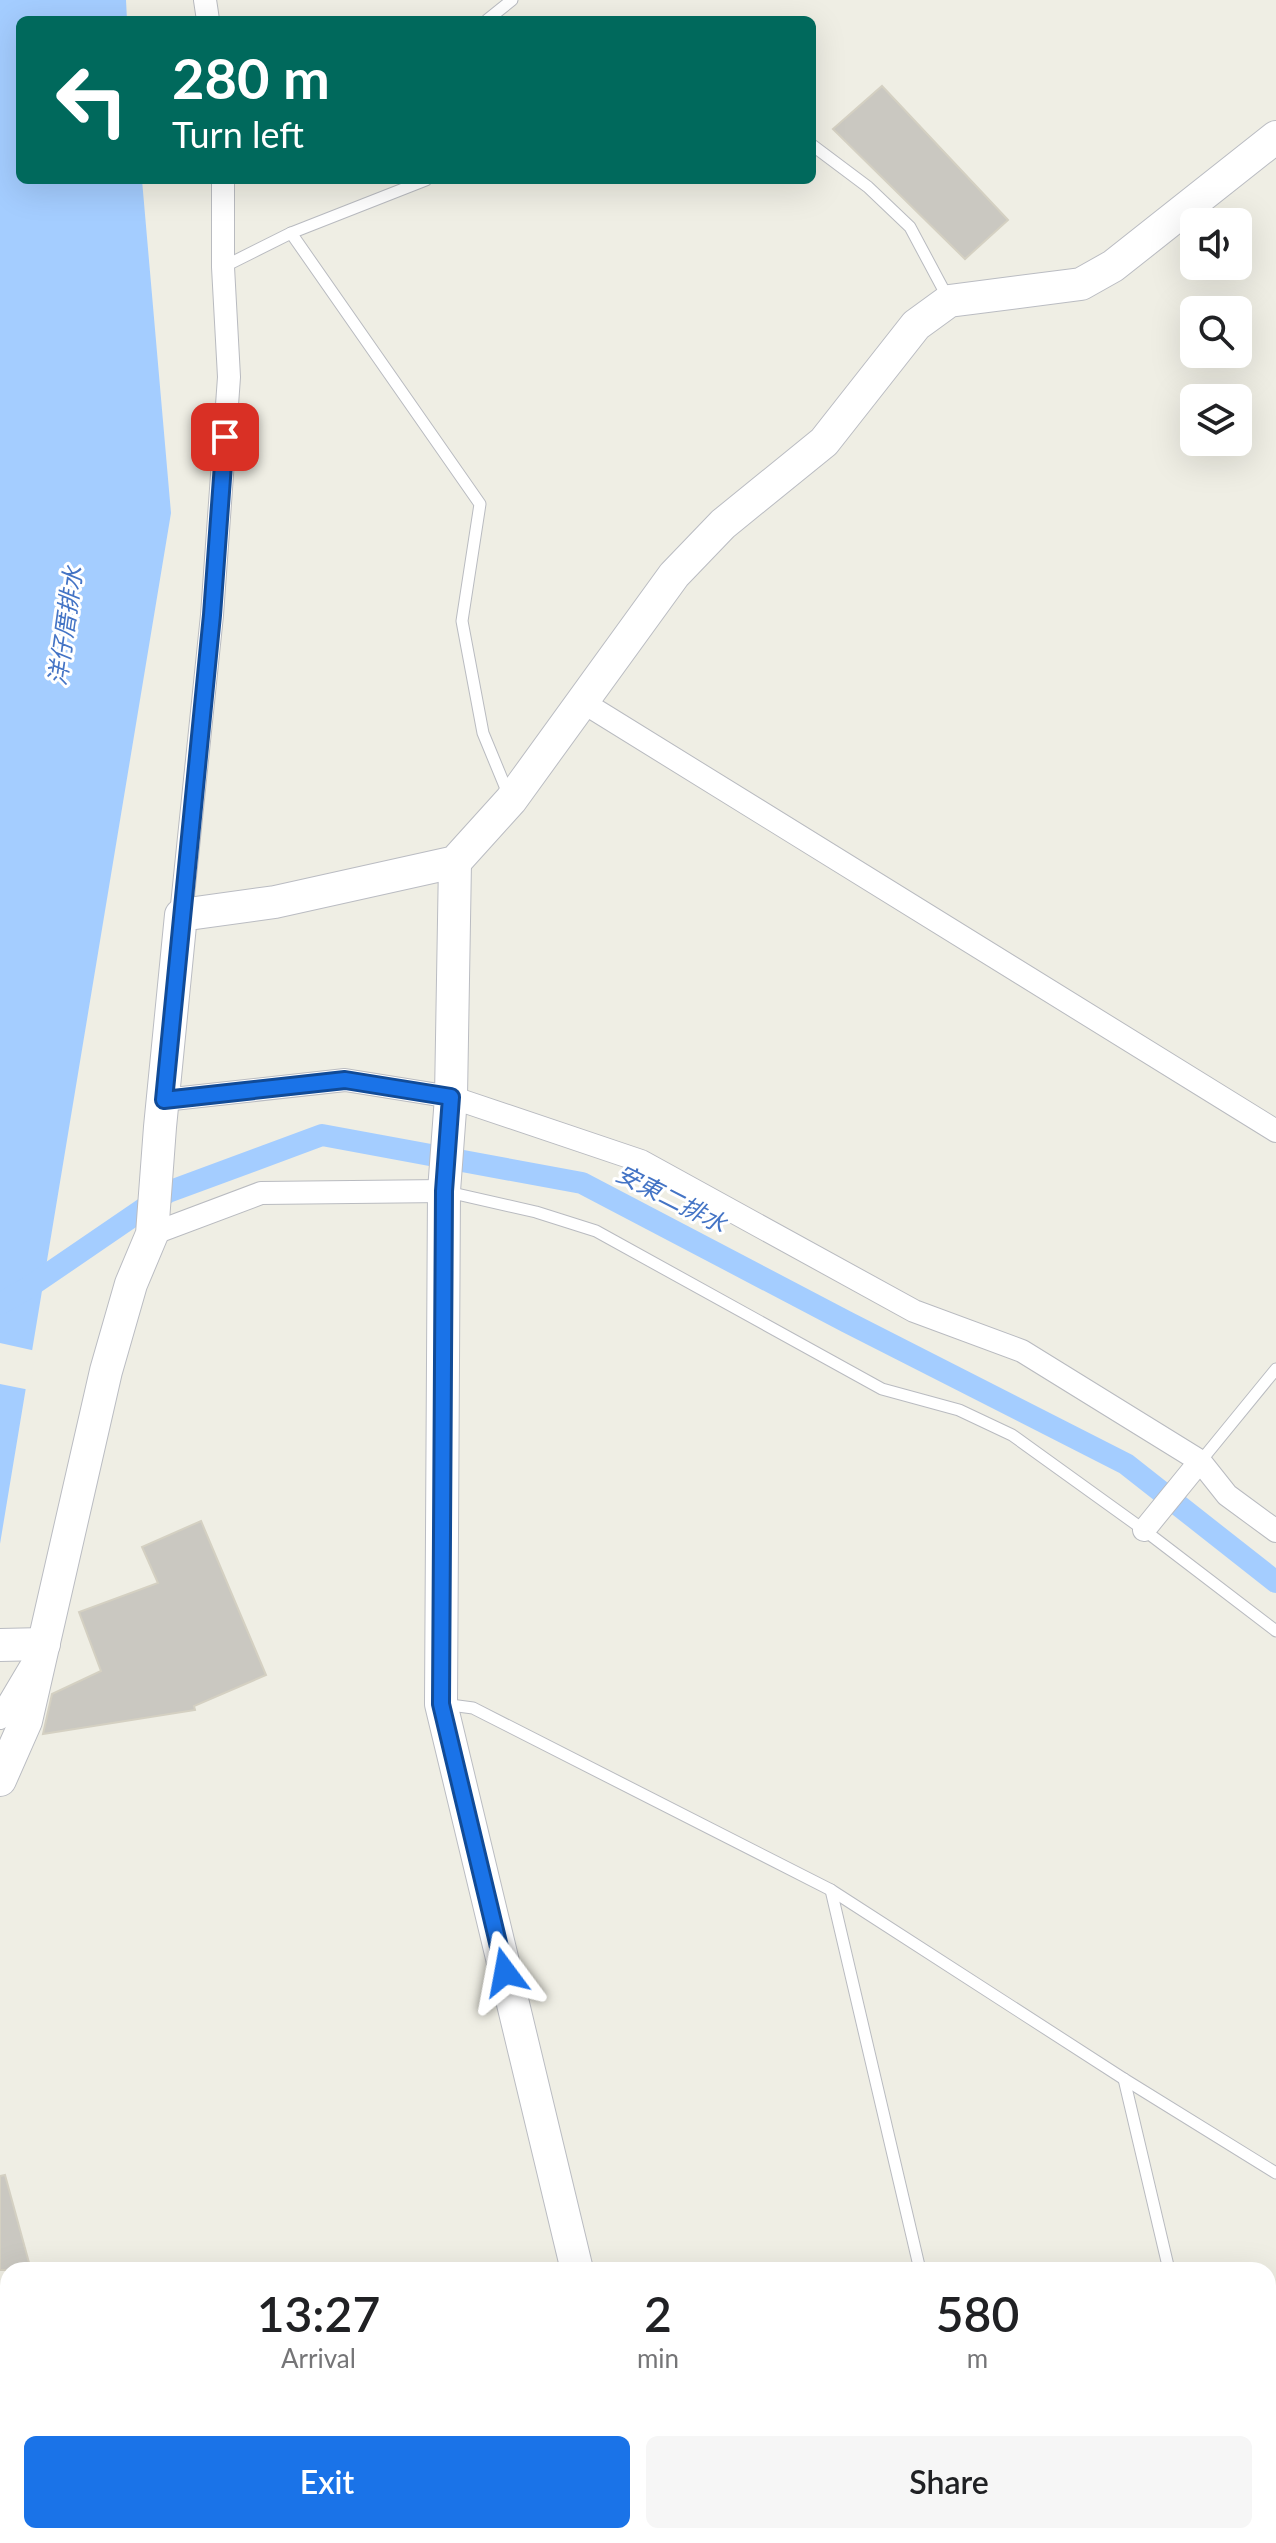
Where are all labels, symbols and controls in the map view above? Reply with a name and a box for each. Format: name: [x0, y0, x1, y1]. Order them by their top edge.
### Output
text: 280 m: [172, 44, 330, 111]
icon: left: [40, 48, 144, 152]
text: Turn left: [172, 112, 304, 156]
map controls: [1180, 208, 1252, 456]
button: sound: [1180, 208, 1252, 280]
button: search: [1180, 296, 1252, 368]
button: layers: [1180, 384, 1252, 456]
pin: [191, 403, 259, 471]
icon: arrive: [203, 415, 247, 459]
water label: 洋仔厝排水: [42, 563, 87, 687]
water label: 安東二排水: [612, 1158, 733, 1238]
position arrow: [463, 1930, 547, 2014]
text: 13:27: [257, 2285, 380, 2342]
text: 2: [644, 2285, 672, 2342]
text: 580: [936, 2285, 1019, 2342]
text: Arrival: [281, 2342, 356, 2374]
text: min: [637, 2342, 679, 2374]
text: m: [967, 2342, 988, 2374]
button: Exit: [24, 2436, 630, 2528]
button: Share: [646, 2436, 1252, 2528]

